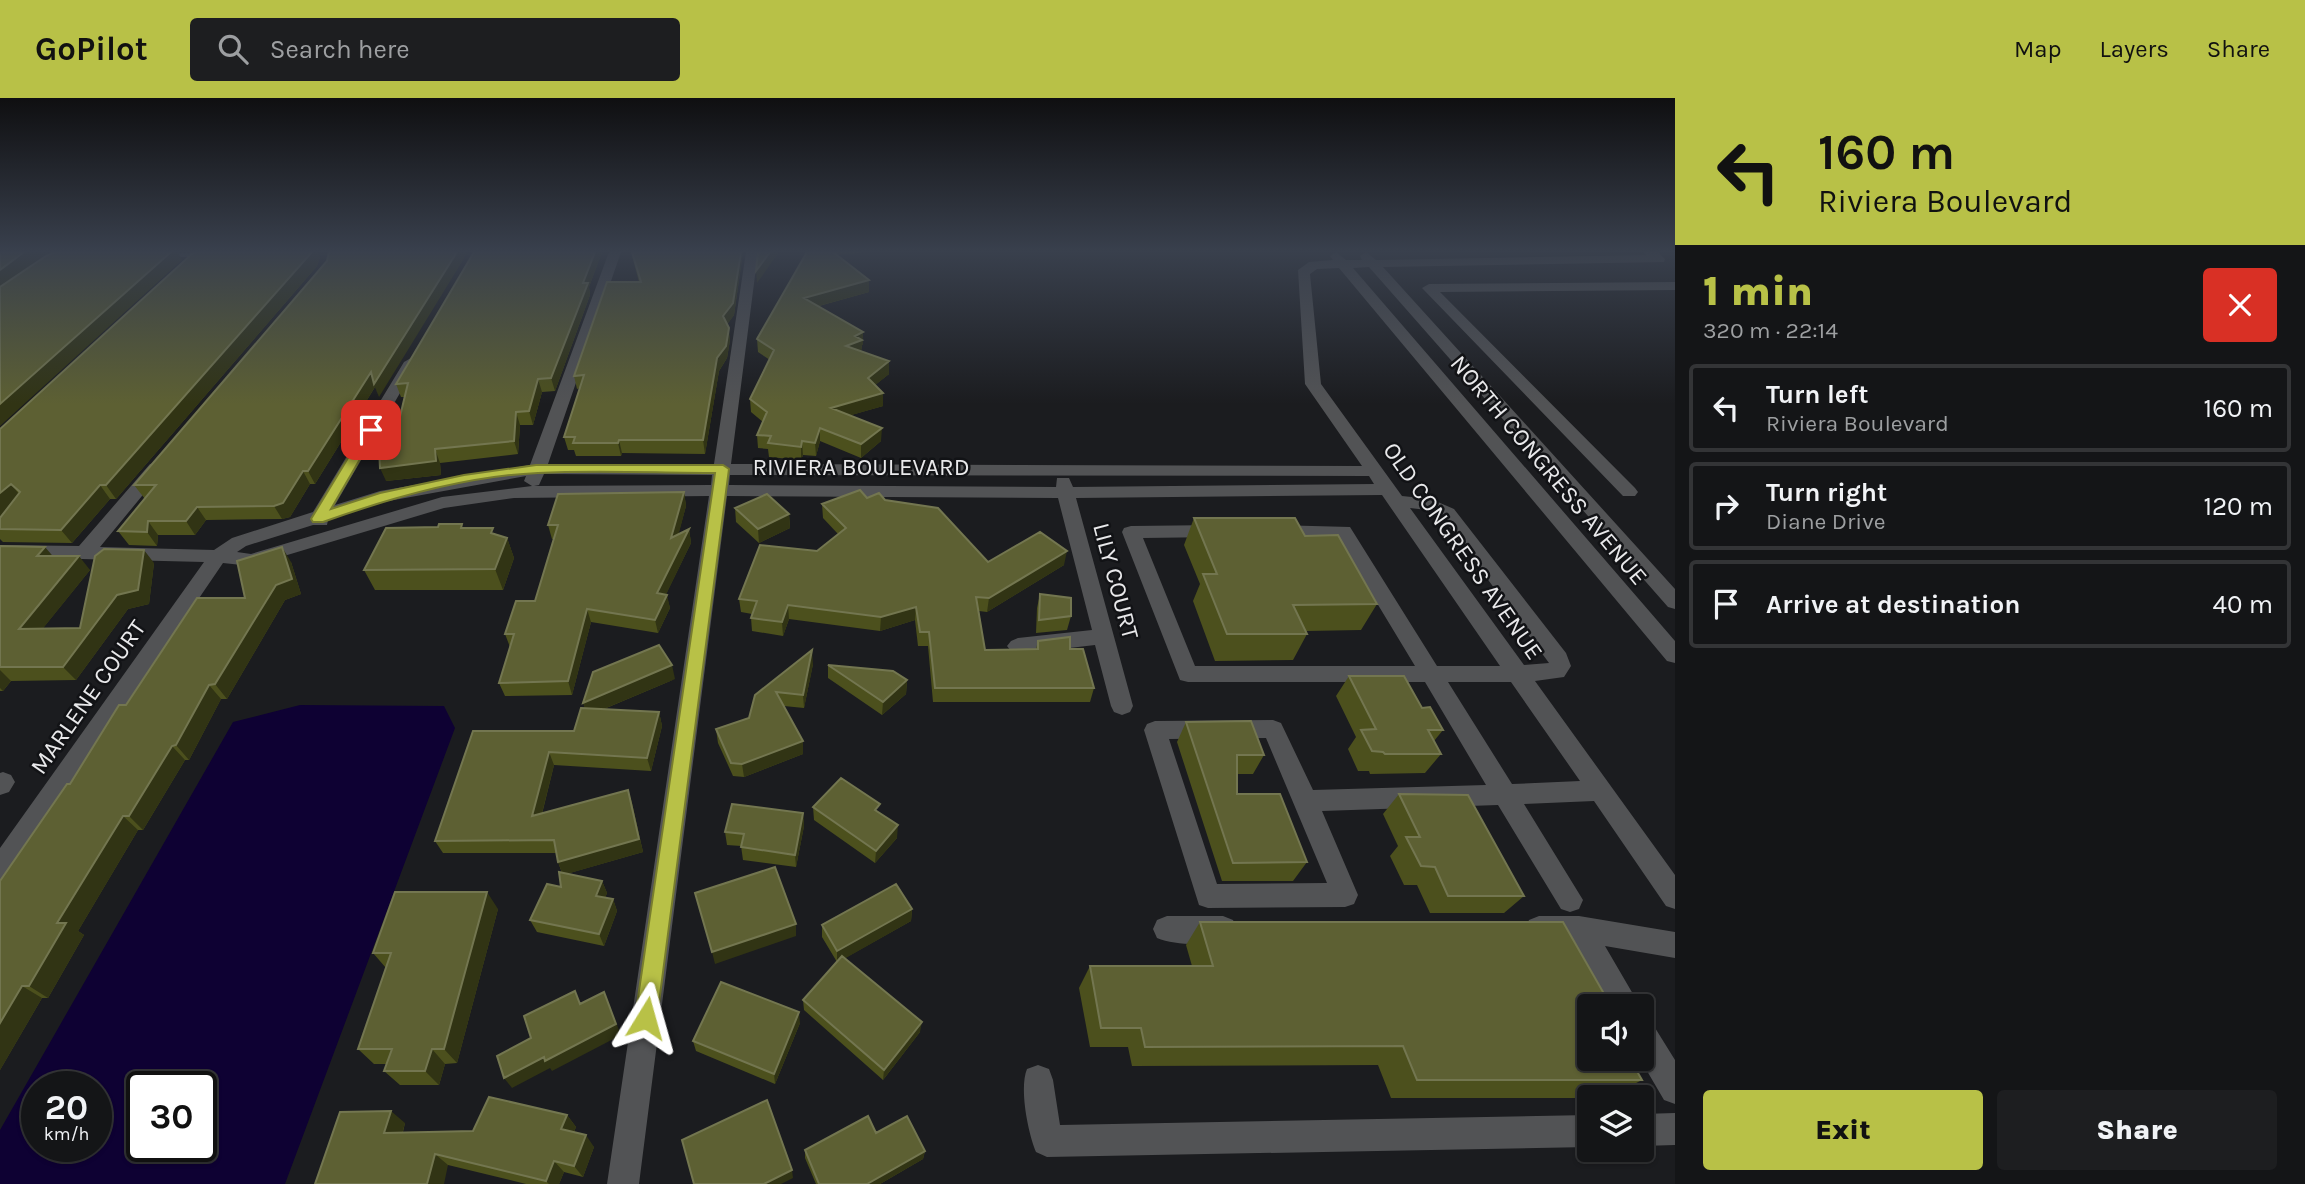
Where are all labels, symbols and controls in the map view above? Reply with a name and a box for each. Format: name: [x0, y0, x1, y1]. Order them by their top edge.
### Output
search box: [190, 18, 680, 81]
text: GoPilot: [35, 30, 148, 68]
icon: search: [214, 30, 252, 68]
text: Search here: [270, 34, 410, 65]
text: Map: [2014, 35, 2062, 63]
text: Layers: [2100, 35, 2169, 63]
text: Share: [2207, 35, 2270, 63]
text: 160 m: [1818, 124, 1955, 181]
icon: left: [1703, 126, 1794, 217]
text: Riviera Boulevard: [1818, 183, 2072, 220]
text: 1 min: [1703, 266, 1813, 316]
button: close: [2203, 268, 2277, 342]
text: 320 m · 22:14: [1703, 317, 1838, 344]
street label: NORTH CONGRESS AVENUE: [1445, 350, 1653, 590]
text: Turn left: [1766, 379, 1868, 410]
icon: left: [1707, 389, 1745, 427]
text: 160 m: [2204, 393, 2273, 424]
pin: [341, 400, 401, 460]
text: Riviera Boulevard: [1766, 410, 1949, 437]
icon: arrive: [352, 411, 390, 449]
street label: OLD CONGRESS AVENUE: [1377, 437, 1549, 665]
street label: RIVIERA BOULEVARD: [752, 453, 970, 481]
text: Turn right: [1766, 477, 1887, 508]
icon: right: [1707, 487, 1745, 525]
text: 120 m: [2203, 491, 2273, 522]
text: Diane Drive: [1766, 508, 1886, 535]
street label: LILY COURT: [1087, 520, 1145, 642]
icon: arrive: [1707, 585, 1745, 623]
text: Arrive at destination: [1766, 589, 2020, 620]
text: 40 m: [2213, 589, 2273, 620]
street label: MARLENE COURT: [24, 615, 152, 779]
position arrow: [609, 981, 683, 1055]
map controls: [1577, 994, 1654, 1162]
button: sound: [1577, 994, 1654, 1071]
speed limit sign: 30: [126, 1071, 217, 1162]
button: layers: [1577, 1085, 1654, 1162]
text: 20: [45, 1087, 88, 1128]
button: Exit: [1703, 1090, 1983, 1170]
button: Share: [1997, 1090, 2277, 1170]
text: km/h: [44, 1123, 89, 1145]

